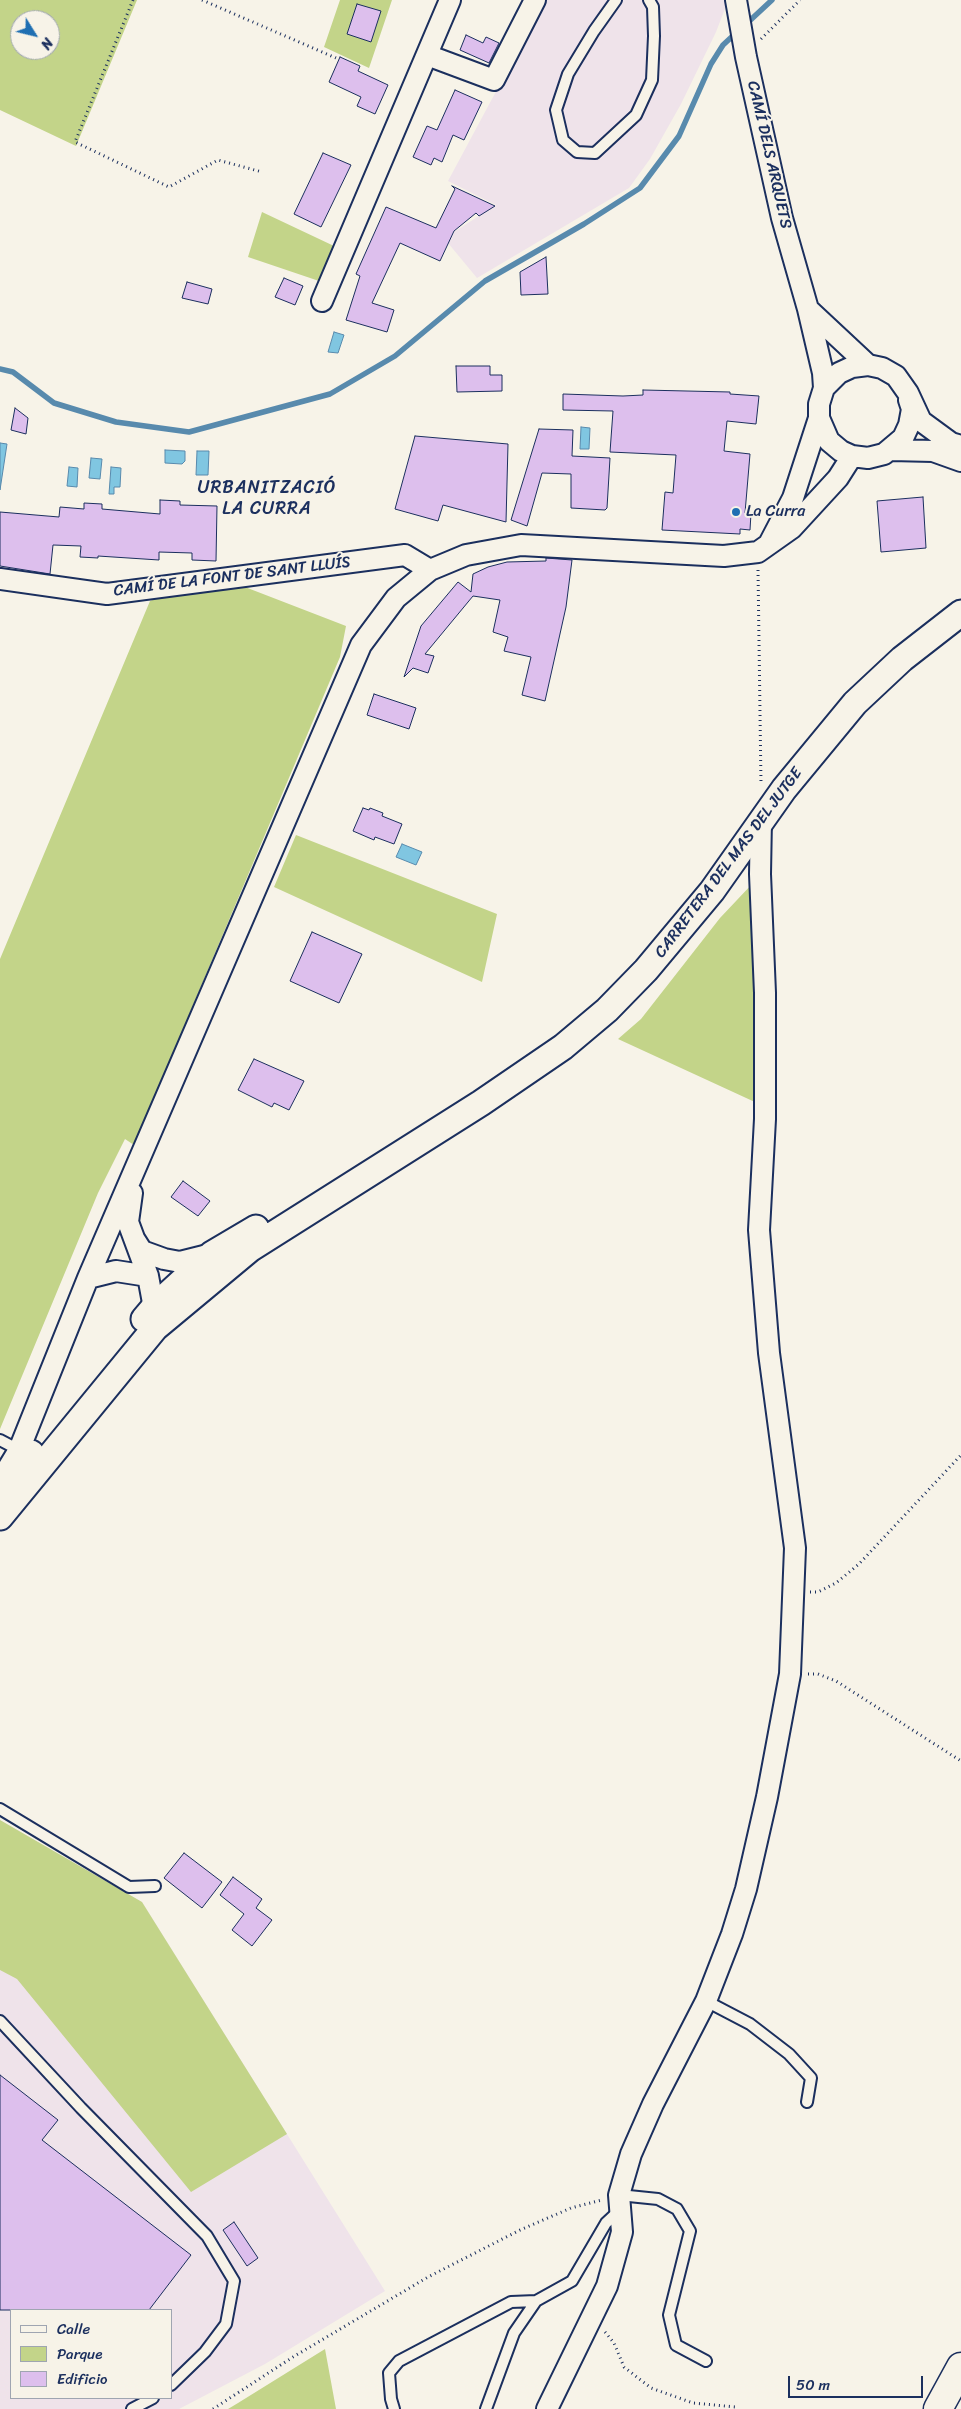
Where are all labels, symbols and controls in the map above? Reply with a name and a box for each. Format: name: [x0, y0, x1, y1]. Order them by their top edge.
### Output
north arrow: [10, 10, 60, 60]
text: N: [34, 32, 60, 55]
street label: CAMÍ DELS ARQUETS: [743, 79, 795, 231]
district label: URBANITZACIÓ LA CURRA: [197, 477, 337, 520]
place label: La Curra: [746, 502, 805, 522]
marker: La Curra: [730, 506, 742, 518]
street label: CAMÍ DE LA FONT DE SANT LLUÍS: [112, 553, 352, 601]
street label: CARRETERA DEL MAS DEL JUTGE: [651, 764, 807, 962]
legend: [10, 2309, 172, 2399]
text: Calle: [57, 2316, 90, 2342]
text: Parque: [57, 2341, 102, 2367]
text: Edificio: [57, 2366, 108, 2392]
scale bar: [791, 2366, 926, 2398]
text: 50 m: [796, 2372, 830, 2398]

